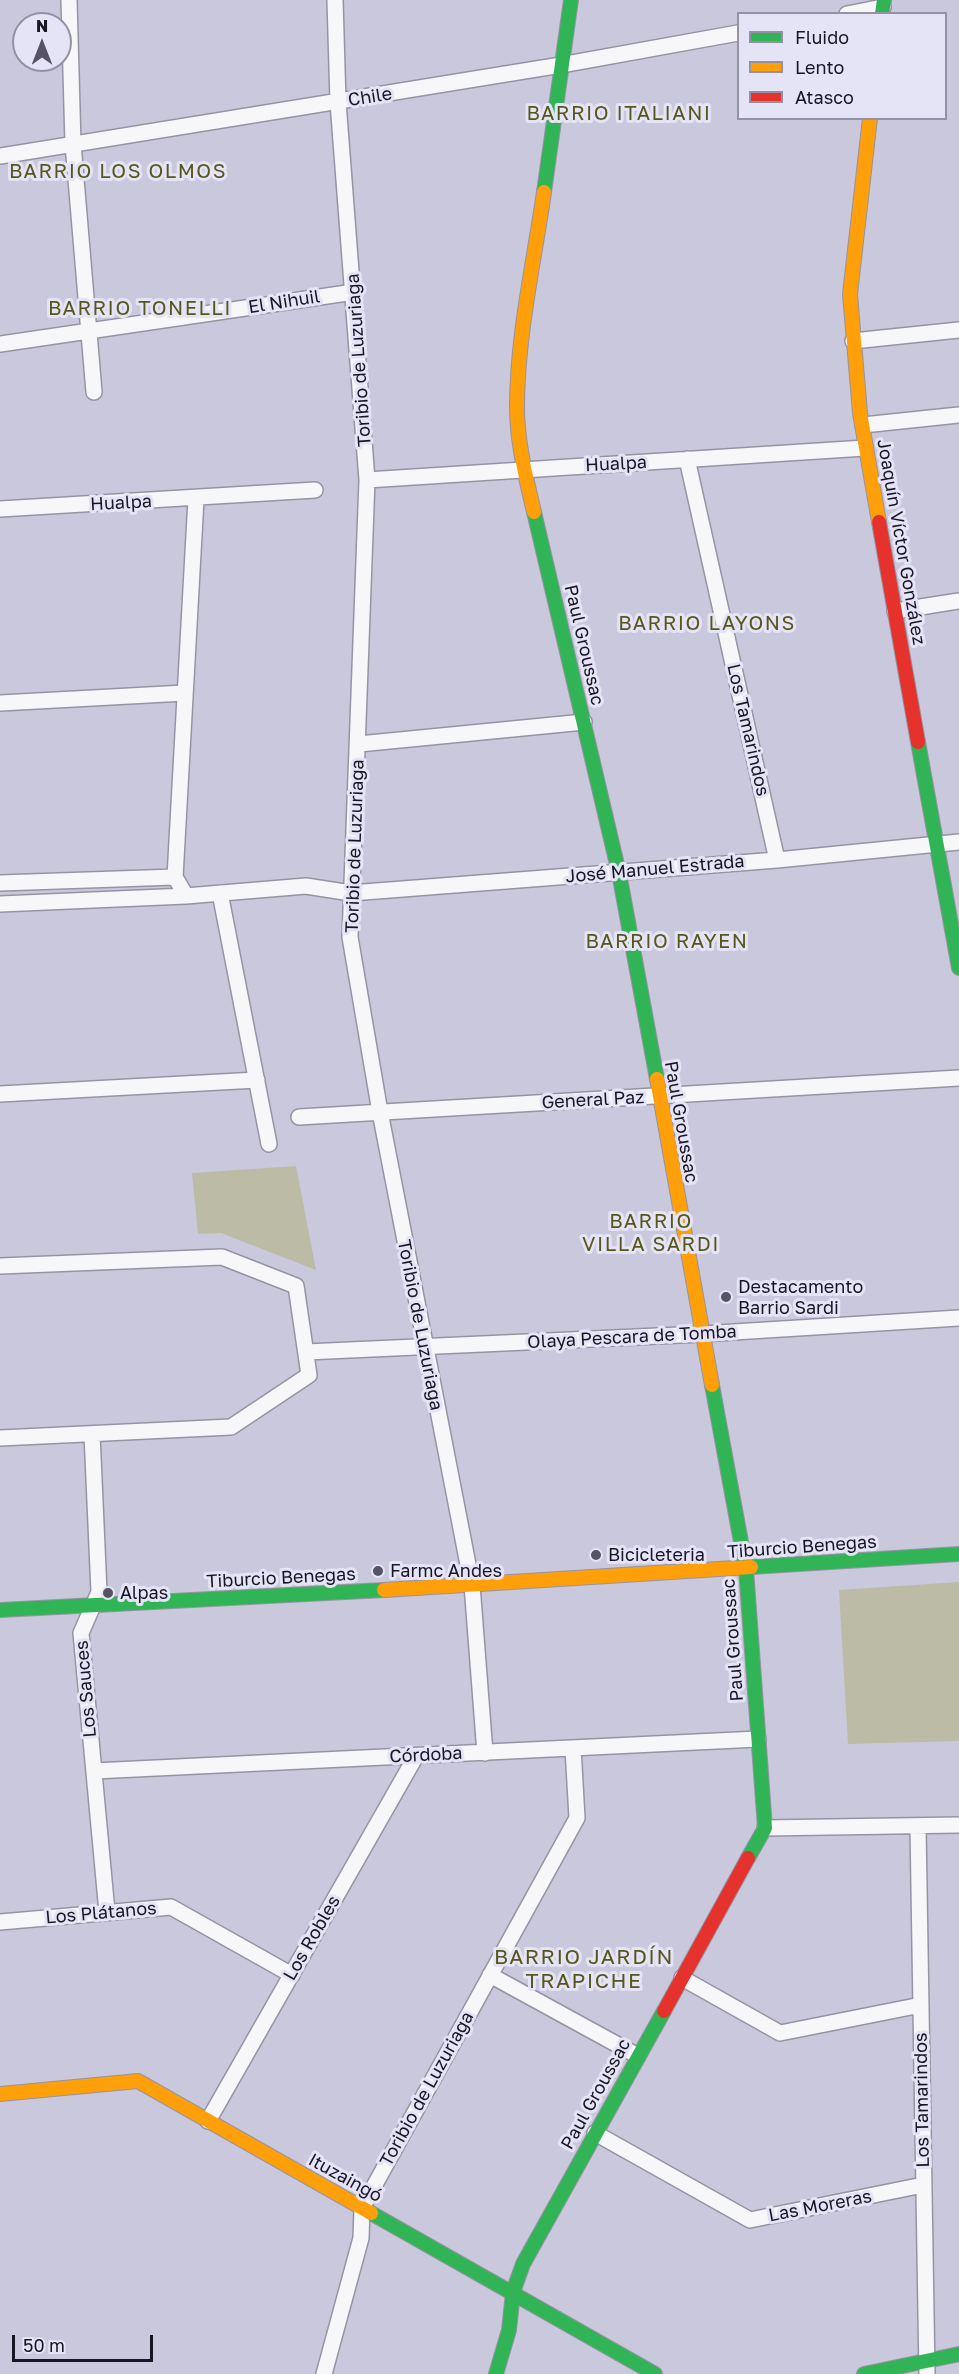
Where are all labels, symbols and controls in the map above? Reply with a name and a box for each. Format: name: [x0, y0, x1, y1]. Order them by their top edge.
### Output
north arrow: [12, 12, 72, 72]
legend: [737, 12, 947, 120]
text: N: [36, 16, 48, 36]
text: Fluido: [795, 26, 849, 48]
text: Lento: [795, 56, 844, 78]
street label: Chile: [347, 83, 393, 111]
text: Atasco: [795, 86, 854, 108]
district label: BARRIO ITALIANI: [526, 102, 712, 126]
district label: BARRIO LOS OLMOS: [9, 160, 227, 184]
street label: Toribio de Luzuriaga: [342, 273, 376, 447]
street label: El Nihuil: [247, 286, 321, 318]
district label: BARRIO TONELLI: [48, 297, 232, 321]
street label: Joaquín Víctor González: [872, 437, 930, 647]
street label: Hualpa: [585, 452, 647, 476]
street label: Hualpa: [90, 491, 152, 515]
street label: Paul Groussac: [560, 583, 608, 707]
district label: BARRIO LAYONS: [618, 612, 796, 636]
street label: Los Tamarindos: [722, 662, 774, 798]
street label: Toribio de Luzuriaga: [341, 759, 369, 933]
street label: José Manuel Estrada: [565, 850, 745, 888]
district label: BARRIO RAYEN: [586, 930, 748, 954]
street label: Paul Groussac: [660, 1059, 702, 1185]
street label: General Paz: [541, 1087, 645, 1113]
district label: BARRIO VILLA SARDI: [582, 1210, 720, 1257]
street label: Toribio de Luzuriaga: [393, 1238, 447, 1412]
place label: Destacamento Barrio Sardi: [738, 1276, 863, 1318]
marker: Destacamento Barrio Sardi: [719, 1290, 733, 1304]
street label: Olaya Pescara de Tomba: [527, 1321, 737, 1353]
street label: Tiburcio Benegas: [727, 1531, 877, 1563]
place label: Bicicleteria: [608, 1544, 705, 1566]
marker: Bicicleteria: [589, 1548, 603, 1562]
place label: Farmc Andes: [390, 1560, 502, 1582]
street label: Tiburcio Benegas: [206, 1563, 356, 1593]
marker: Farmc Andes: [371, 1564, 385, 1578]
street label: Paul Groussac: [718, 1578, 748, 1702]
place label: Alpas: [120, 1582, 168, 1604]
marker: Alpas: [101, 1586, 115, 1600]
street label: Los Sauces: [71, 1640, 101, 1738]
street label: Córdoba: [389, 1742, 463, 1768]
street label: Los Robles: [279, 1892, 345, 1984]
street label: Los Plátanos: [45, 1897, 157, 1929]
district label: BARRIO JARDÍN TRAPICHE: [494, 1944, 674, 1994]
street label: Toribio de Luzuriaga: [375, 2008, 479, 2170]
street label: Los Tamarindos: [910, 2032, 934, 2168]
street label: Paul Groussac: [557, 2035, 635, 2153]
street label: Ituzaingó: [304, 2149, 386, 2207]
street label: Las Moreras: [767, 2185, 873, 2227]
scale bar: [15, 2323, 156, 2361]
text: 50 m: [23, 2334, 65, 2356]

